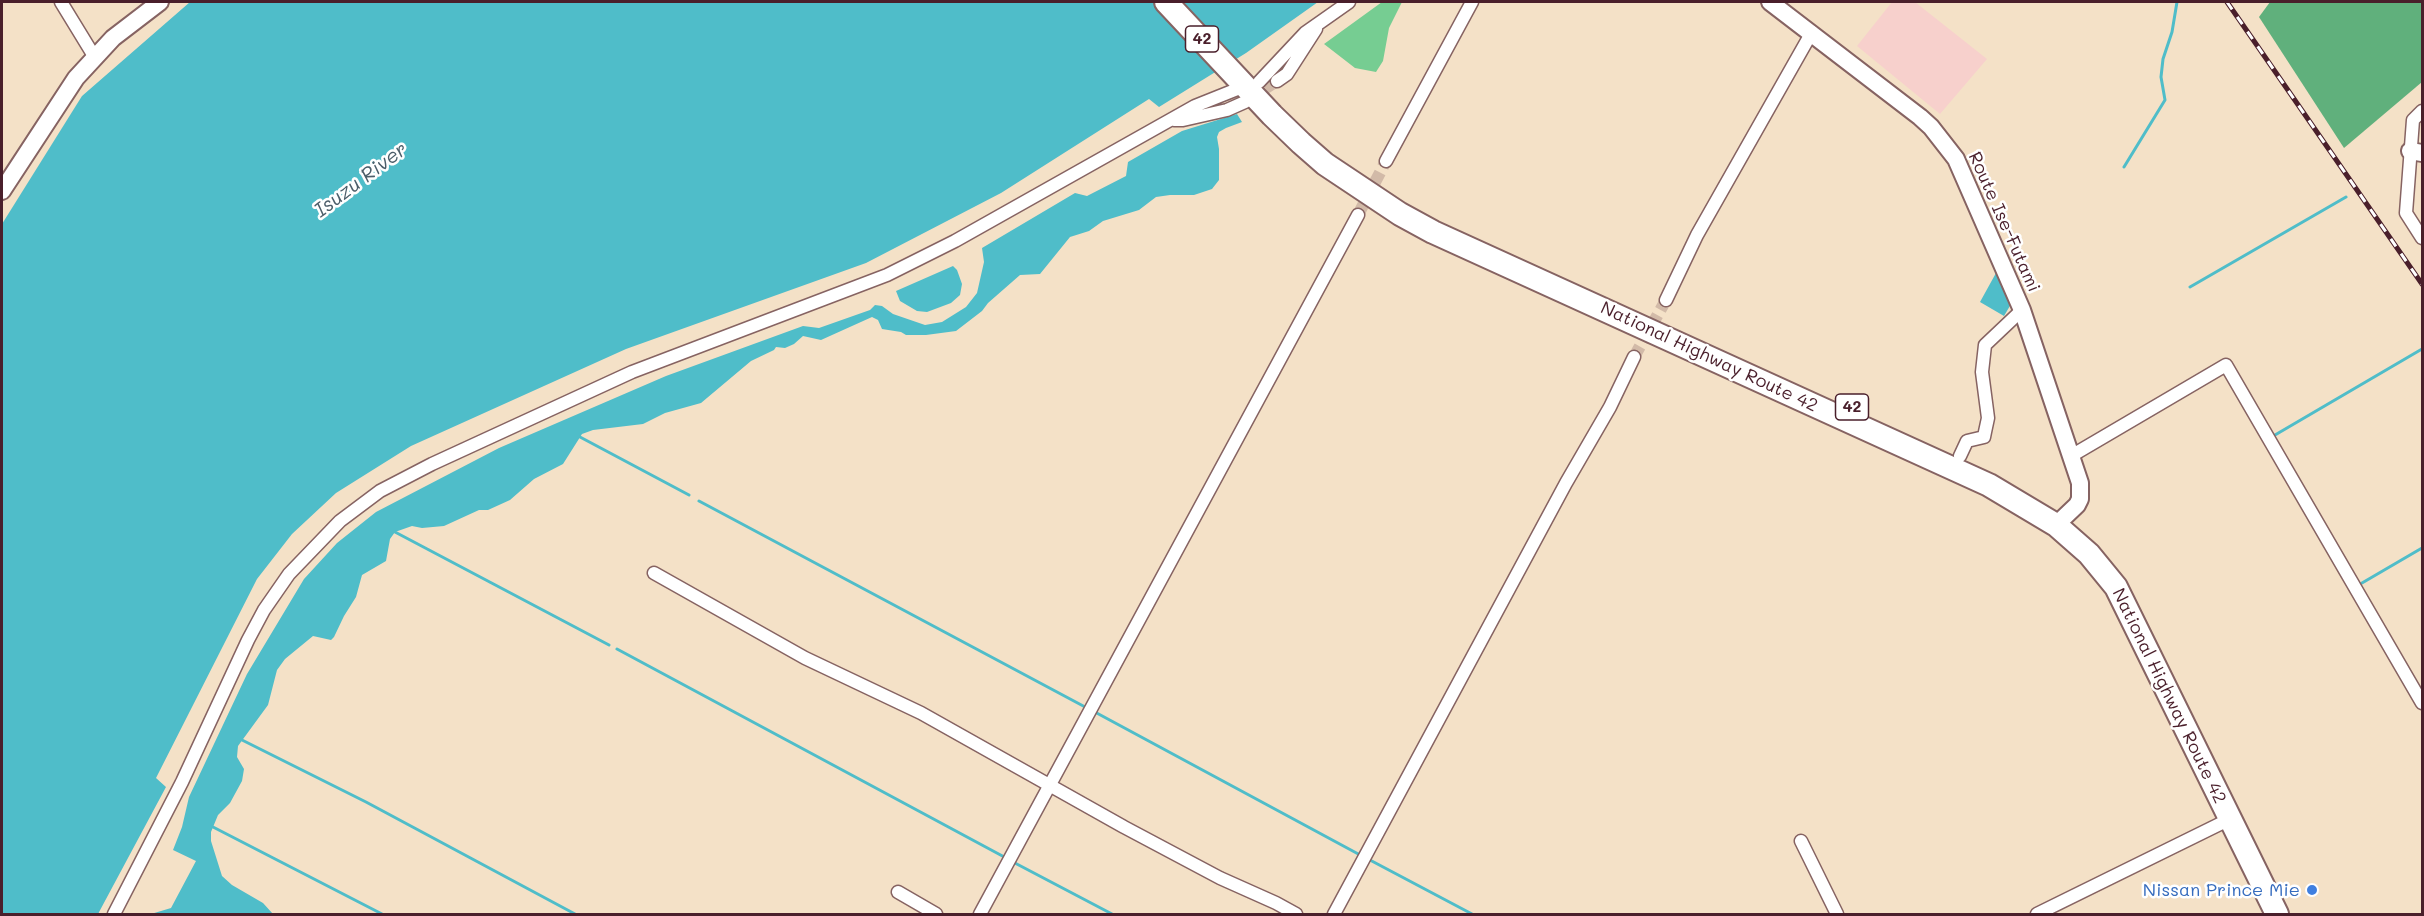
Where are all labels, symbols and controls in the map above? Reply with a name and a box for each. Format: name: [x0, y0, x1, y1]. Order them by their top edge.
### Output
road number: 42: [1186, 26, 1218, 52]
water label: Isuzu River: [310, 137, 412, 223]
street label: Route Ise-Futami: [1963, 149, 2045, 295]
street label: National Highway Route 42: [1597, 297, 1821, 417]
road number: 42: [1836, 394, 1868, 420]
street label: National Highway Route 42: [2107, 585, 2231, 807]
place label: Nissan Prince Mie: [2143, 879, 2300, 901]
marker: Nissan Prince Mie: [2305, 883, 2319, 897]

